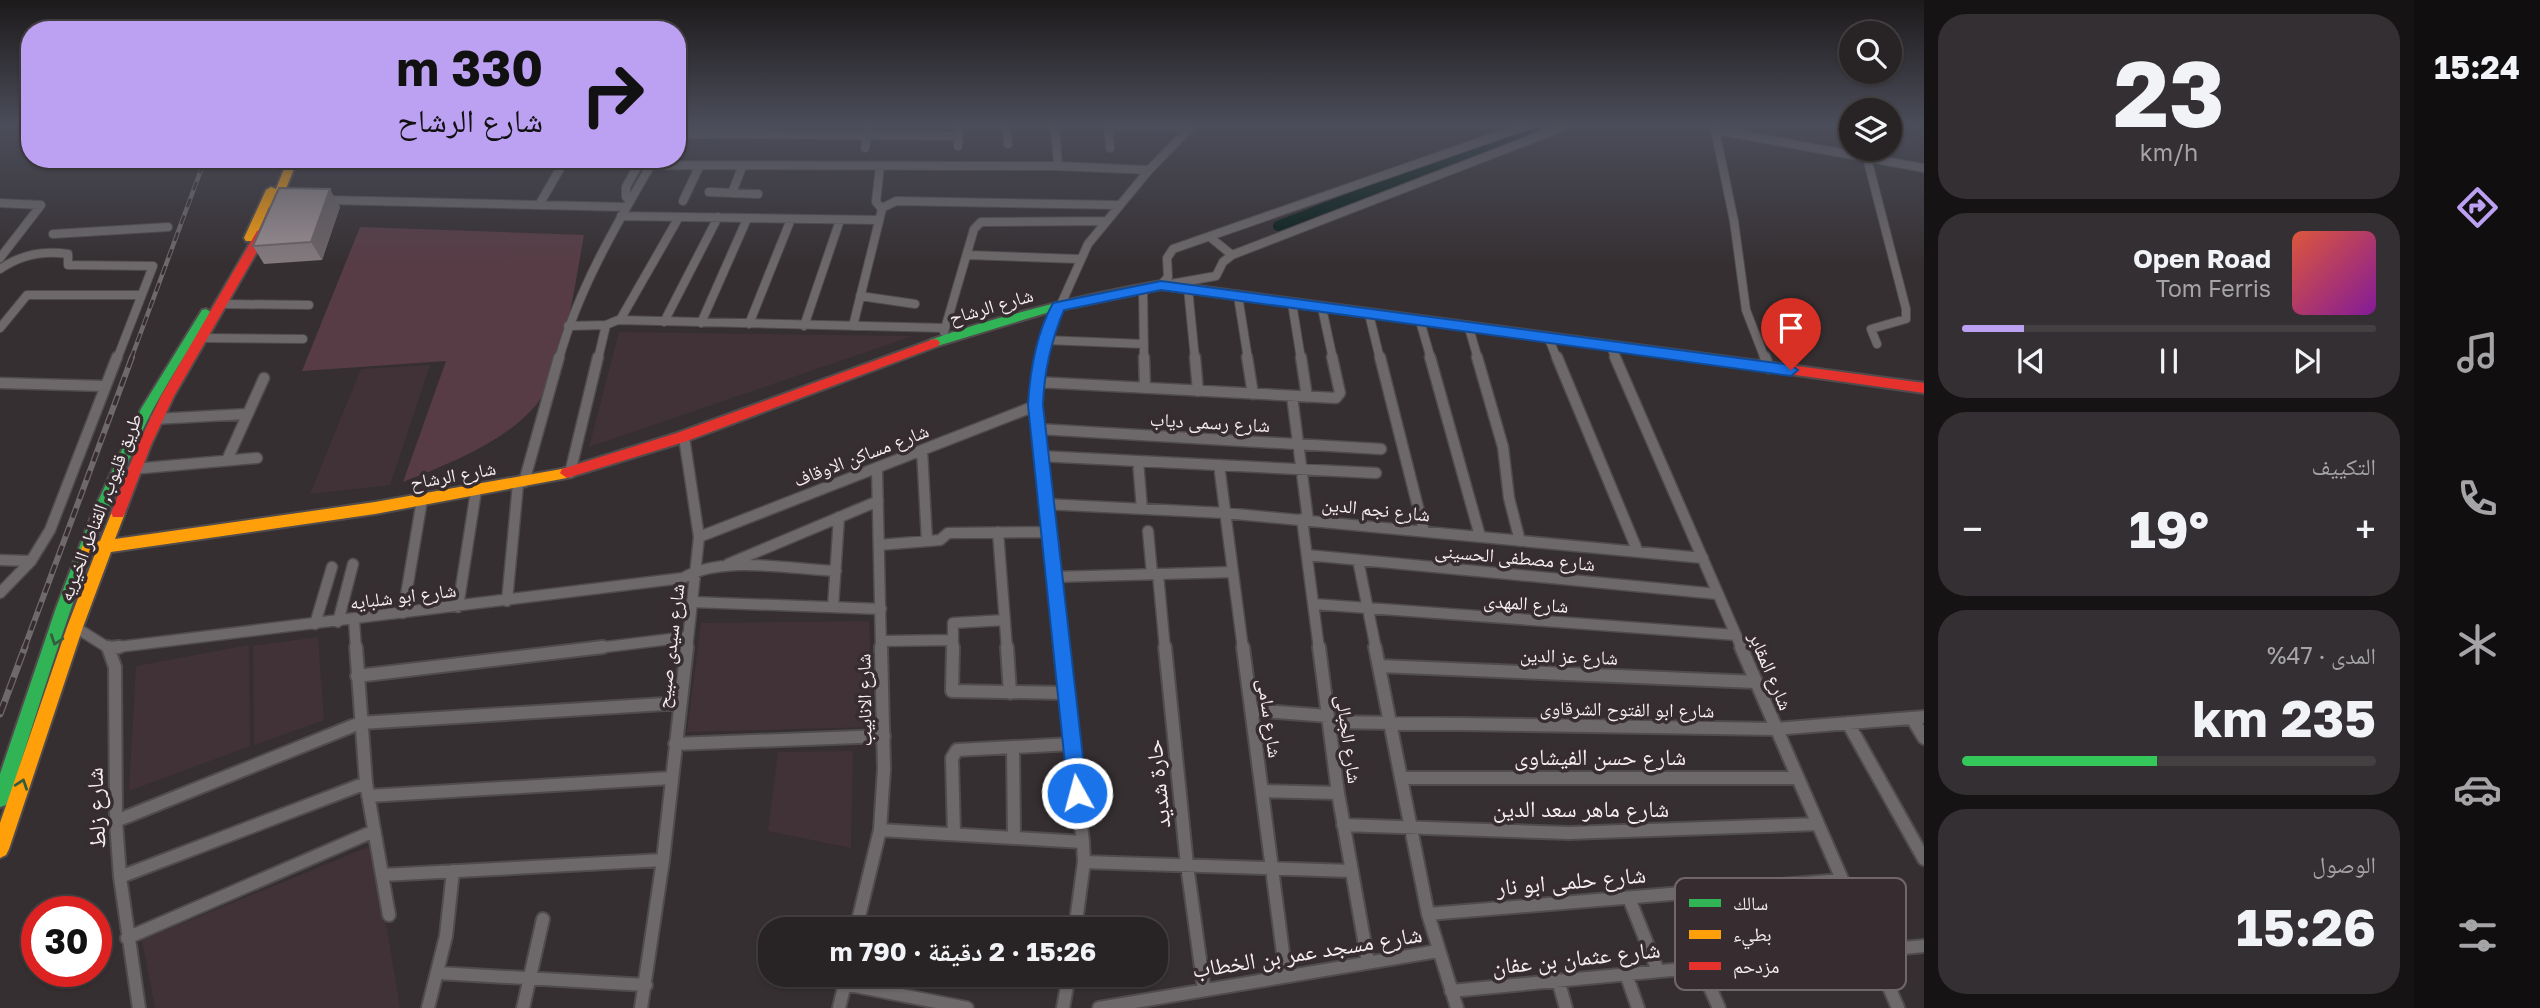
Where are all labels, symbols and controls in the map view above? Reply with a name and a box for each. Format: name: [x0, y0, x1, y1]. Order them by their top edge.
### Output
map controls: [1839, 21, 1902, 161]
button: search: [1839, 21, 1902, 84]
text: 330 m: [396, 38, 543, 97]
text: 23: [2113, 38, 2225, 147]
text: 15:24: [2434, 48, 2520, 86]
icon: right: [567, 49, 658, 140]
button: layers: [1839, 98, 1902, 161]
text: شارع الرشاح: [397, 101, 543, 139]
text: km/h: [2140, 138, 2198, 166]
icon: directions: [2453, 183, 2502, 232]
text: Open Road: [2133, 243, 2271, 274]
text: Tom Ferris: [2156, 274, 2271, 302]
street label: شارع الرشاح: [946, 283, 1036, 329]
pin: [1761, 298, 1821, 370]
icon: arrive: [1772, 309, 1810, 347]
icon: music: [2453, 328, 2502, 377]
icon: previous: [2012, 342, 2050, 380]
icon: pause: [2150, 342, 2188, 380]
icon: next: [2288, 342, 2326, 380]
street label: شارع رسمى دياب: [1149, 407, 1271, 437]
street label: طريق قليوب, القناطر الخيريه: [53, 410, 147, 604]
street label: شارع مساكن الاوقاف: [790, 418, 932, 492]
text: التكييف: [2311, 452, 2376, 480]
street label: شارع الرشاح: [408, 456, 498, 494]
icon: phone: [2453, 474, 2502, 523]
street label: شارع نجم الدين: [1321, 491, 1431, 528]
text: 19°: [2129, 497, 2209, 559]
text: −: [1962, 506, 1983, 551]
text: +: [2355, 506, 2376, 551]
street label: شارع مصطفى الحسينى: [1434, 538, 1596, 576]
street label: شارع ابو شلبايه: [348, 578, 458, 614]
street label: شارع سيدى صبيح: [650, 582, 691, 710]
street label: شارع المهدى: [1483, 588, 1569, 618]
icon: climate: [2453, 620, 2502, 669]
street label: شارع المقابر: [1743, 627, 1798, 714]
one-way arrow: [50, 633, 64, 645]
text: المدى · 47%: [2267, 641, 2376, 669]
street label: شارع عز الدين: [1520, 642, 1618, 670]
street label: شارع الانابيب: [851, 653, 877, 747]
street label: شارع سامى: [1253, 677, 1287, 759]
text: 235 km: [2192, 686, 2376, 748]
street label: شارع الجبالى: [1331, 693, 1367, 785]
street label: شارع ابو الفتوح الشرقاوى: [1539, 695, 1715, 723]
street label: حارة شديد: [1138, 738, 1176, 830]
street label: شارع حسن الفيشاوى: [1514, 742, 1686, 772]
position arrow: [1040, 756, 1114, 830]
icon: car: [2453, 765, 2502, 814]
street label: شارع زلط: [80, 767, 112, 849]
one-way arrow: [14, 779, 28, 791]
street label: شارع ماهر سعد الدين: [1493, 794, 1669, 824]
text: الوصول: [2312, 850, 2376, 878]
street label: شارع حلمى ابو نار: [1494, 860, 1647, 903]
legend: [1675, 878, 1906, 990]
text: سالك: [1733, 891, 1768, 914]
text: 15:26: [2236, 895, 2376, 957]
speed limit sign: 30: [21, 896, 112, 987]
icon: filters: [2453, 911, 2502, 960]
street label: شارع مسجد عمر بن الخطاب: [1190, 919, 1424, 985]
text: بطيء: [1733, 922, 1772, 950]
street label: شارع عثمان بن عفان: [1490, 934, 1662, 982]
text: 15:26 · 2 دقيقة · 790 m: [830, 936, 1096, 967]
text: مزدحم: [1733, 954, 1779, 979]

